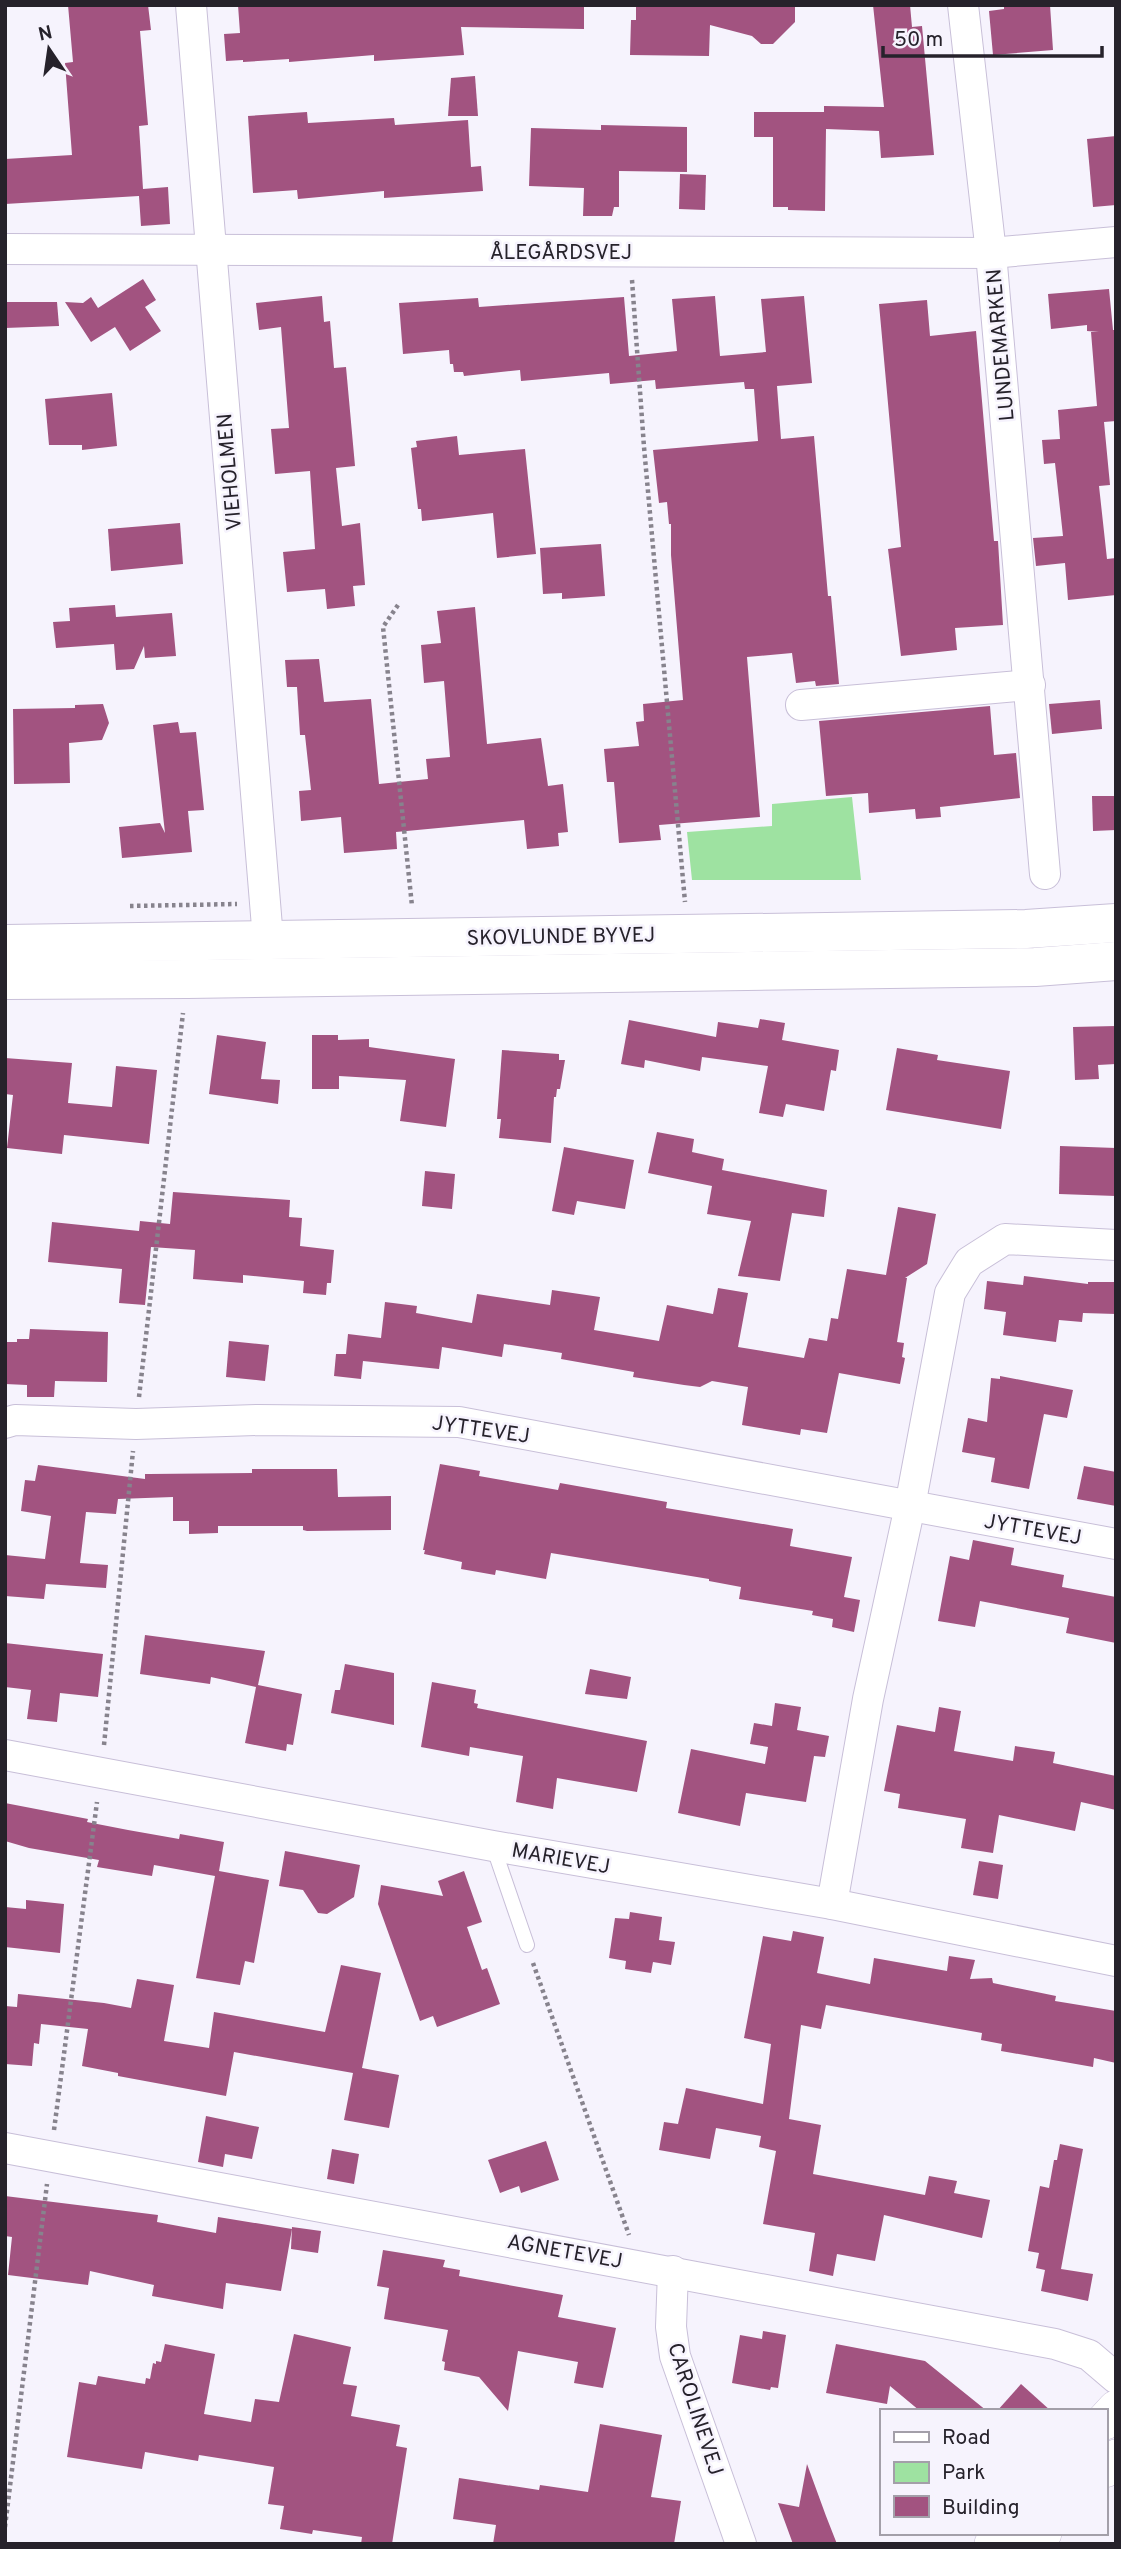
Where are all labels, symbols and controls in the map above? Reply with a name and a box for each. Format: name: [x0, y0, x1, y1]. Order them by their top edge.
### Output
north arrow: [14, 14, 84, 84]
scale bar: [883, 14, 1102, 58]
text: N: [36, 21, 55, 48]
text: 50 m: [894, 27, 943, 54]
street label: ÅLEGÅRDSVEJ: [490, 240, 632, 267]
street label: LUNDEMARKEN: [981, 268, 1022, 422]
street label: VIEHOLMEN: [212, 412, 249, 532]
street label: SKOVLUNDE BYVEJ: [466, 922, 656, 953]
street label: JYTTEVEJ: [430, 1410, 532, 1451]
street label: JYTTEVEJ: [982, 1509, 1084, 1552]
street label: MARIEVEJ: [509, 1838, 612, 1881]
street label: AGNETEVEJ: [505, 2229, 625, 2276]
street label: CAROLINEVEJ: [660, 2340, 729, 2479]
legend: [880, 2409, 1107, 2535]
text: Road: [942, 2425, 991, 2452]
text: Park: [942, 2460, 985, 2487]
text: Building: [942, 2495, 1020, 2522]

